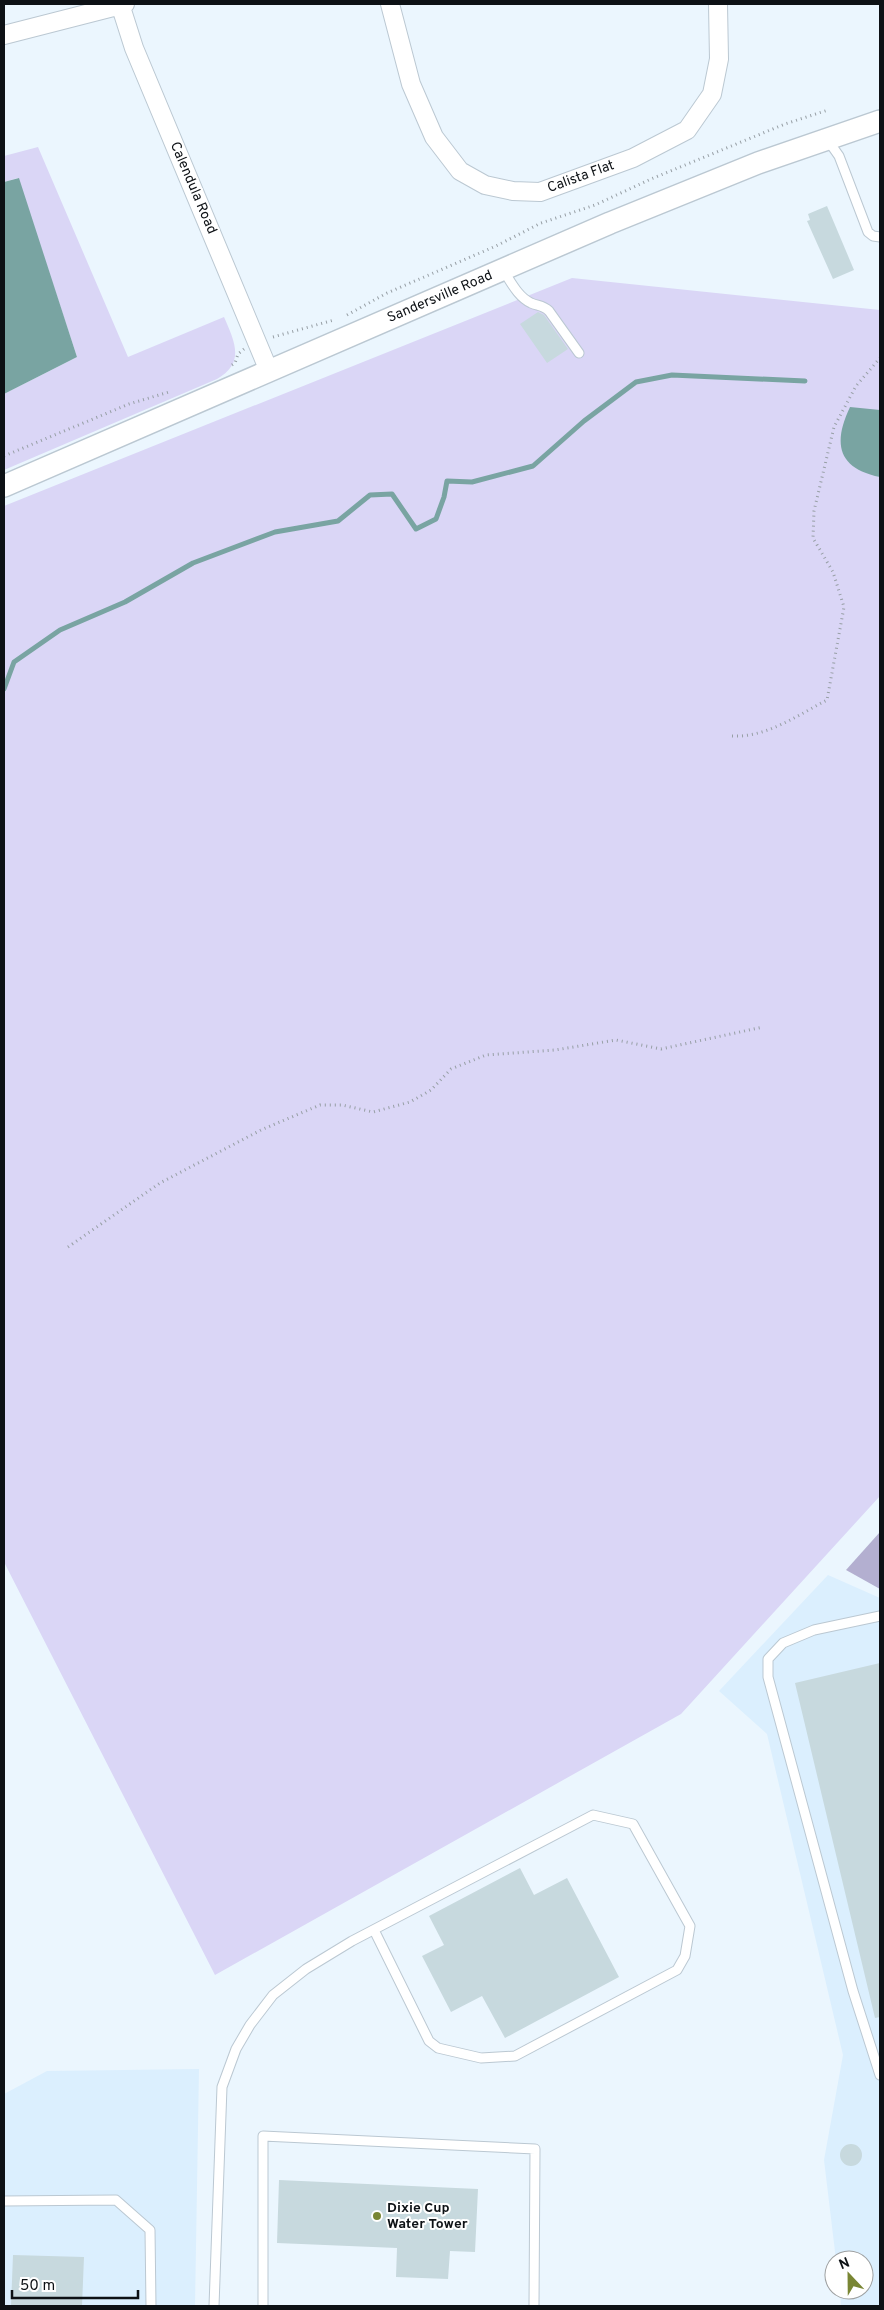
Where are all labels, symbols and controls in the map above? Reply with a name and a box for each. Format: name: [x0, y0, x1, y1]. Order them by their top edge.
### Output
street label: Calendula Road: [166, 139, 220, 237]
street label: Calista Flat: [545, 157, 617, 197]
street label: Sandersville Road: [385, 267, 495, 327]
place label: Dixie Cup Water Tower: [387, 2200, 468, 2233]
marker: Dixie Cup Water Tower: [371, 2210, 383, 2222]
north arrow: [824, 2250, 874, 2300]
text: N: [837, 2255, 853, 2274]
scale bar: [12, 2268, 139, 2300]
text: 50 m: [20, 2277, 55, 2296]

